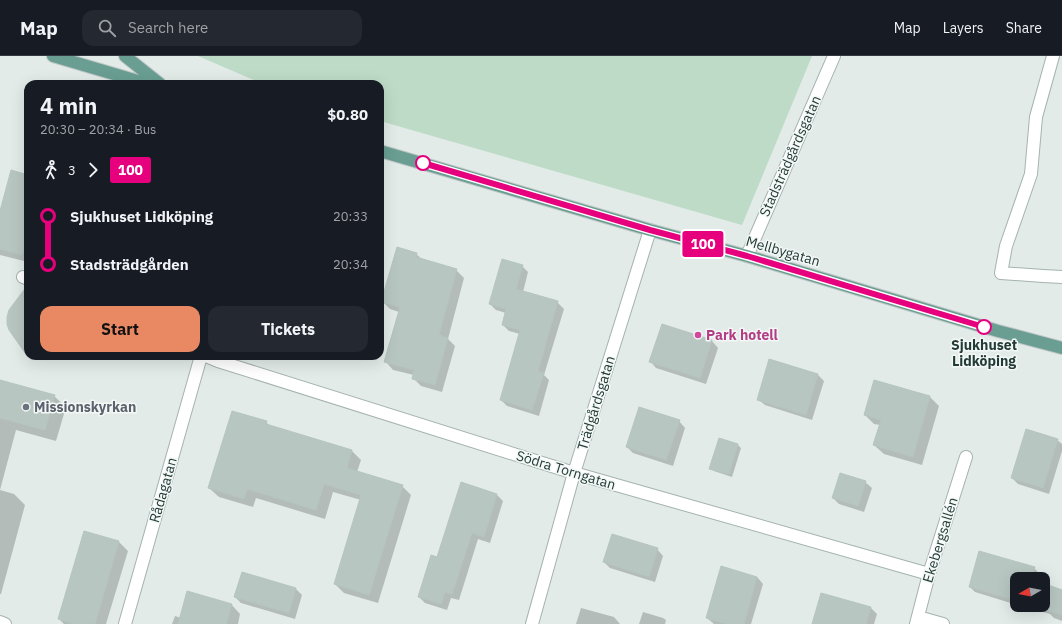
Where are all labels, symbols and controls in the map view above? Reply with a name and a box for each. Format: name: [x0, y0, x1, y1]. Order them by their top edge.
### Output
search box: [82, 10, 362, 46]
text: Map: [20, 16, 58, 40]
icon: search: [96, 17, 118, 39]
text: Search here: [128, 18, 208, 37]
text: Map: [894, 19, 921, 37]
text: Layers: [943, 19, 984, 37]
text: Share: [1006, 19, 1042, 37]
text: 4 min: [40, 91, 97, 120]
street label: Stadsträdgårdsgatan: [755, 93, 825, 219]
text: $0.80: [327, 105, 368, 124]
text: 20:30 – 20:34 · Bus: [40, 121, 156, 138]
unlabelled marker: [415, 155, 431, 171]
icon: walk: [40, 159, 62, 181]
icon: forward: [82, 159, 104, 181]
text: 100: [118, 161, 143, 179]
text: 3: [68, 162, 76, 179]
text: Sjukhuset Lidköping: [70, 207, 213, 226]
text: 20:33: [333, 208, 368, 225]
line badge: 100: [680, 231, 726, 257]
street label: Mellbygatan: [744, 232, 822, 270]
text: 100: [690, 235, 716, 253]
text: Stadsträdgården: [70, 255, 189, 274]
text: 20:34: [333, 256, 368, 273]
button: Start: [40, 306, 200, 352]
button: Tickets: [208, 306, 368, 352]
marker: Sjukhuset Lidköping: [976, 319, 992, 335]
place label: Park hotell: [706, 326, 778, 344]
marker: Park hotell: [693, 330, 703, 340]
place label: Sjukhuset Lidköping: [951, 336, 1017, 370]
street label: Trädgårdsgatan: [573, 354, 619, 452]
place label: Missionskyrkan: [34, 398, 136, 416]
marker: Missionskyrkan: [21, 402, 31, 412]
street label: Södra Torngatan: [514, 446, 618, 494]
street label: Rådagatan: [145, 455, 181, 525]
street label: Ekebergsallén: [918, 495, 962, 585]
north arrow: [1010, 572, 1050, 612]
map controls: [1010, 572, 1050, 612]

